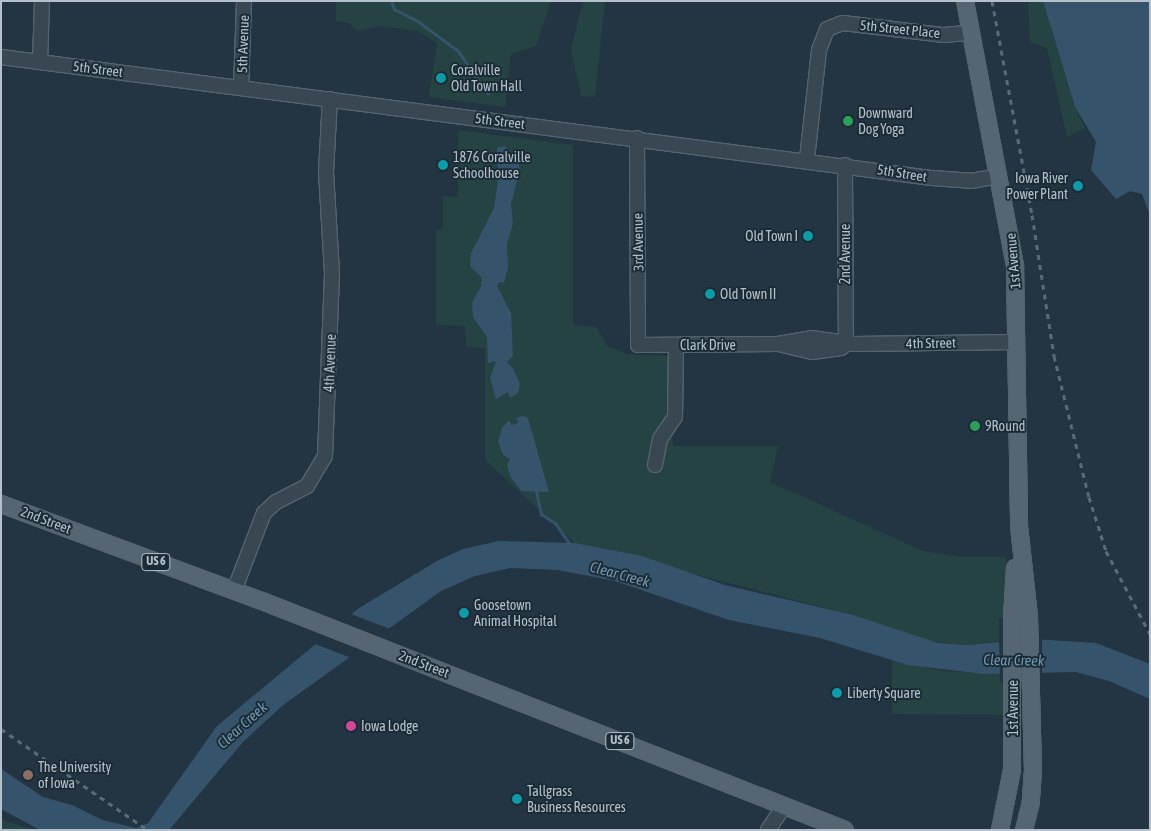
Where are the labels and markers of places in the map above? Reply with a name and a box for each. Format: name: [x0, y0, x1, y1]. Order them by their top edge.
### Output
place label: Coralville Old Town Hall: [451, 62, 522, 94]
marker: Coralville Old Town Hall: [435, 72, 447, 84]
place label: Downward Dog Yoga: [858, 105, 913, 138]
marker: Downward Dog Yoga: [842, 115, 854, 127]
place label: 1876 Coralville Schoolhouse: [453, 149, 531, 182]
marker: 1876 Coralville Schoolhouse: [437, 159, 449, 171]
place label: Iowa River Power Plant: [1006, 170, 1068, 202]
marker: Iowa River Power Plant: [1072, 180, 1084, 192]
place label: Old Town I: [745, 228, 798, 244]
marker: Old Town I: [802, 230, 814, 242]
place label: Old Town II: [720, 286, 776, 302]
marker: Old Town II: [704, 288, 716, 300]
place label: 9Round: [985, 418, 1025, 434]
marker: 9Round: [969, 420, 981, 432]
place label: Goosetown Animal Hospital: [474, 597, 557, 630]
marker: Goosetown Animal Hospital: [458, 607, 470, 619]
place label: Liberty Square: [847, 685, 921, 701]
marker: Liberty Square: [831, 687, 843, 699]
place label: Iowa Lodge: [361, 718, 418, 734]
marker: Iowa Lodge: [345, 720, 357, 732]
place label: The University of Iowa: [38, 759, 111, 792]
marker: The University of Iowa: [22, 769, 34, 781]
place label: Tallgrass Business Resources: [527, 783, 626, 816]
marker: Tallgrass Business Resources: [511, 793, 523, 805]

